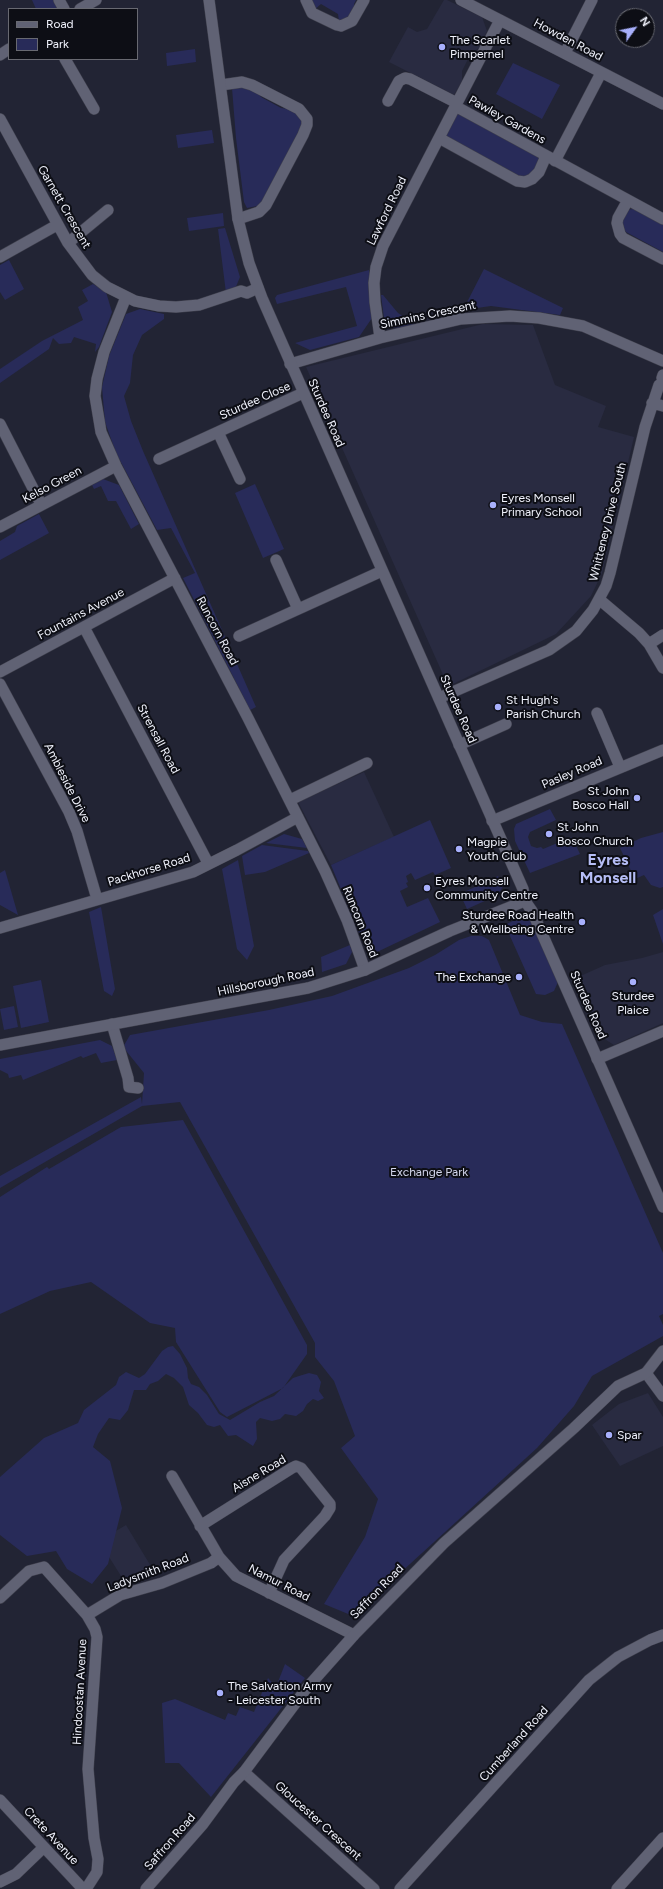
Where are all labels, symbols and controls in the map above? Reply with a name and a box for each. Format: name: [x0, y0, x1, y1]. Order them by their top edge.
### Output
legend: [8, 8, 138, 60]
north arrow: [615, 8, 655, 48]
text: N: [637, 15, 652, 29]
street label: Howden Road: [531, 16, 605, 64]
text: Road: [46, 17, 74, 31]
place label: The Scarlet Pimpernel: [450, 33, 511, 61]
text: Park: [46, 37, 69, 51]
marker: The Scarlet Pimpernel: [437, 42, 447, 52]
street label: Pawley Gardens: [466, 93, 548, 147]
street label: Garnett Crescent: [34, 163, 94, 251]
street label: Lawford Road: [364, 174, 410, 248]
street label: Simmins Crescent: [379, 298, 477, 332]
street label: Sturdee Road: [304, 377, 348, 449]
street label: Sturdee Close: [217, 379, 293, 423]
street label: Whitteney Drive South: [586, 461, 630, 583]
street label: Kelso Green: [20, 463, 84, 507]
place label: Eyres Monsell Primary School: [501, 491, 582, 519]
marker: Eyres Monsell Primary School: [488, 500, 498, 510]
street label: Fountains Avenue: [35, 585, 127, 643]
street label: Runcorn Road: [193, 594, 241, 668]
street label: Sturdee Road: [436, 673, 480, 745]
place label: St Hugh's Parish Church: [506, 693, 580, 721]
street label: Strensall Road: [134, 702, 182, 776]
marker: St Hugh's Parish Church: [493, 702, 503, 712]
street label: Ambleside Drive: [41, 741, 93, 825]
street label: Pasley Road: [540, 754, 604, 792]
place label: St John Bosco Hall: [572, 784, 629, 812]
marker: St John Bosco Hall: [632, 793, 642, 803]
place label: St John Bosco Church: [557, 820, 633, 848]
marker: St John Bosco Church: [544, 829, 554, 839]
place label: Magpie Youth Club: [467, 835, 526, 863]
marker: Magpie Youth Club: [454, 844, 464, 854]
district label: Eyres Monsell: [580, 850, 636, 888]
street label: Packhorse Road: [106, 851, 192, 889]
place label: Eyres Monsell Community Centre: [435, 874, 538, 902]
marker: Eyres Monsell Community Centre: [422, 883, 432, 893]
street label: Runcorn Road: [339, 884, 381, 960]
place label: Sturdee Road Health & Wellbeing Centre: [462, 908, 574, 936]
marker: Sturdee Road Health & Wellbeing Centre: [577, 917, 587, 927]
street label: Hillsborough Road: [216, 965, 316, 999]
street label: Sturdee Road: [566, 969, 610, 1041]
place label: The Exchange: [436, 970, 511, 984]
marker: The Exchange: [514, 972, 524, 982]
marker: Sturdee Plaice: [628, 977, 638, 987]
place label: Sturdee Plaice: [612, 989, 654, 1017]
park label: Exchange Park: [390, 1165, 468, 1179]
place label: Spar: [617, 1428, 642, 1442]
marker: Spar: [604, 1430, 614, 1440]
street label: Aisne Road: [229, 1452, 289, 1496]
street label: Ladysmith Road: [105, 1551, 191, 1595]
street label: Namur Road: [246, 1561, 312, 1605]
street label: Saffron Road: [347, 1562, 407, 1622]
street label: Hindoostan Avenue: [70, 1639, 90, 1745]
place label: The Salvation Army - Leicester South: [228, 1679, 332, 1707]
marker: The Salvation Army - Leicester South: [215, 1688, 225, 1698]
street label: Cumberland Road: [476, 1703, 552, 1785]
street label: Gloucester Crescent: [272, 1778, 364, 1864]
street label: Crete Avenue: [21, 1804, 81, 1868]
street label: Saffron Road: [141, 1811, 199, 1873]

